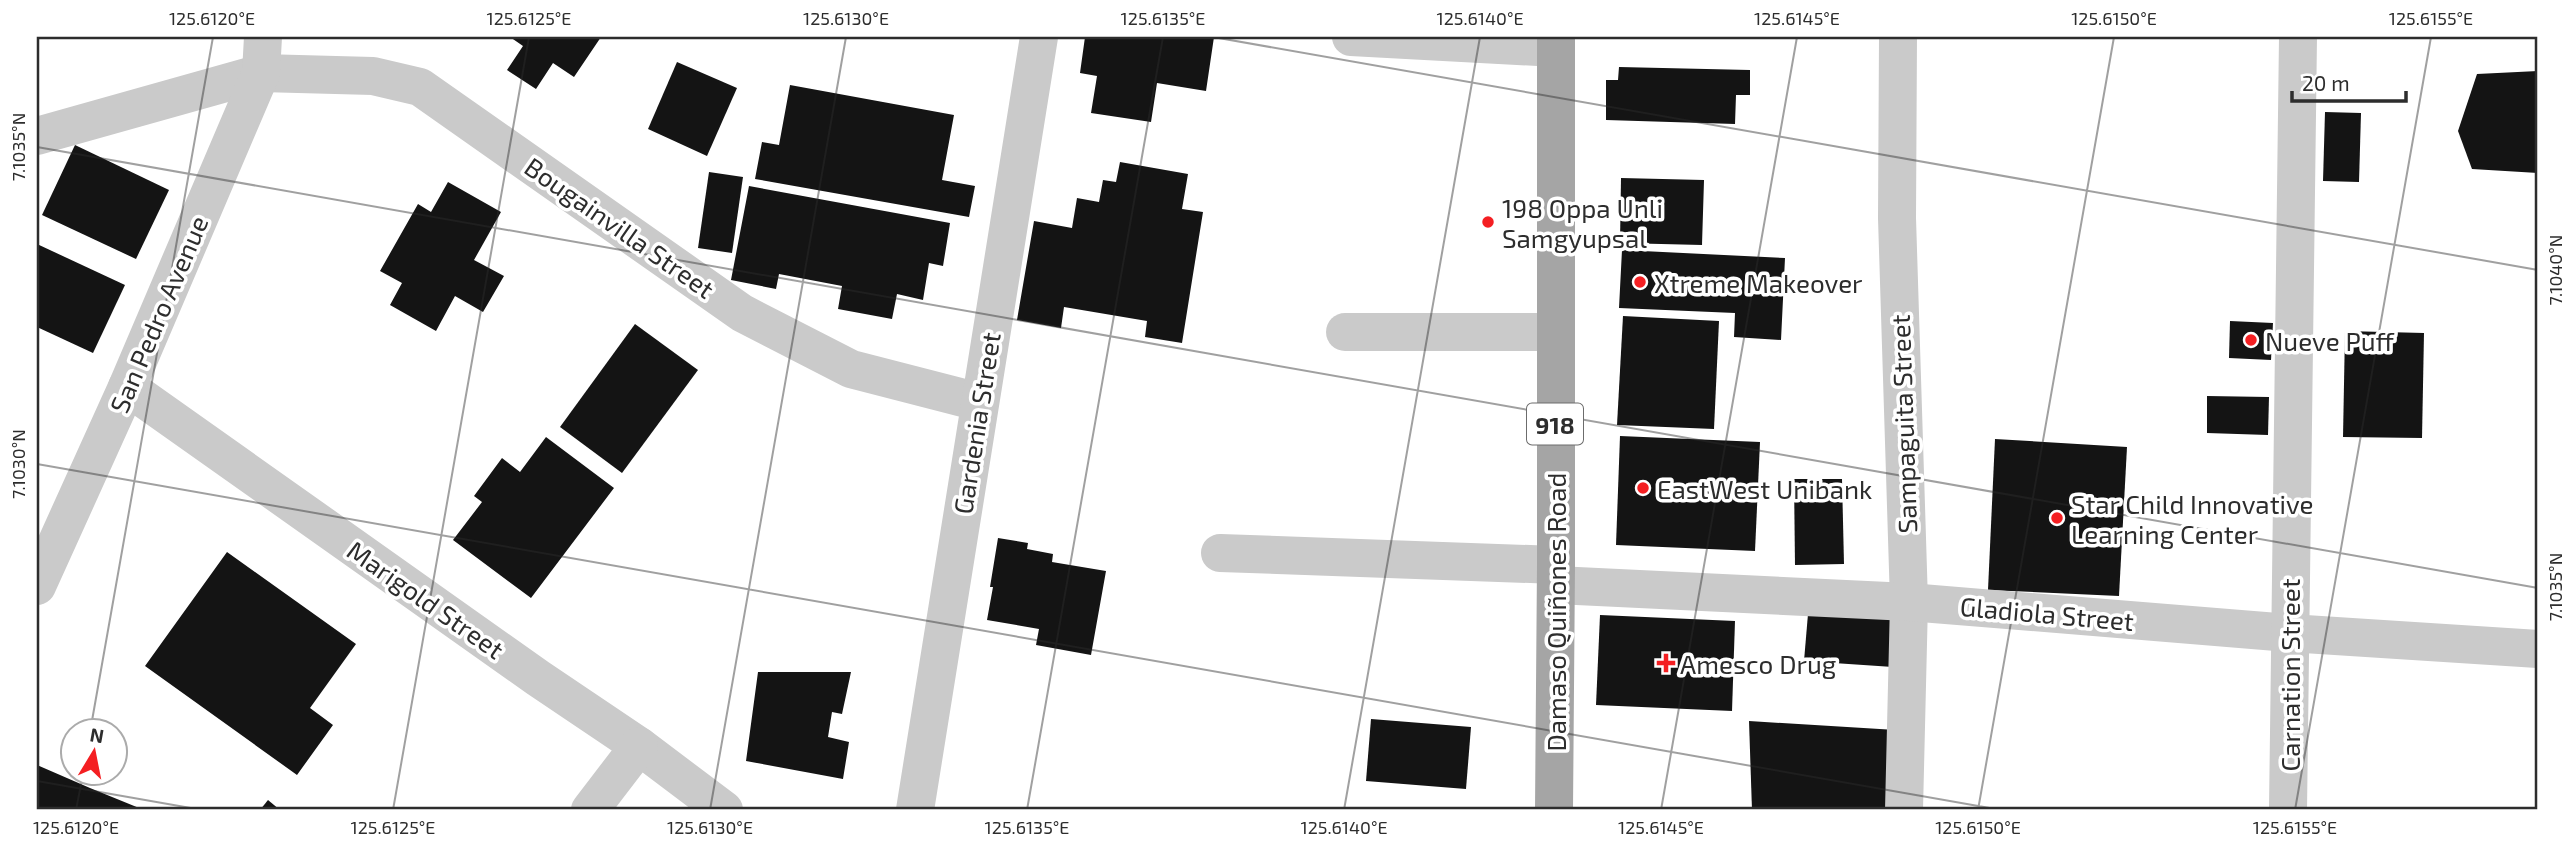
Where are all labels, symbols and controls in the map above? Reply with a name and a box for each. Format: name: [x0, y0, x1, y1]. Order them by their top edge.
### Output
text: 125.6120°E: [169, 7, 255, 29]
text: 125.6125°E: [487, 7, 571, 29]
text: 125.6130°E: [803, 7, 889, 29]
text: 125.6135°E: [1121, 7, 1205, 29]
text: 125.6140°E: [1436, 7, 1524, 29]
text: 125.6145°E: [1754, 7, 1840, 29]
text: 125.6150°E: [2071, 7, 2157, 29]
text: 125.6155°E: [2389, 7, 2473, 29]
scale bar: [2292, 60, 2405, 104]
text: 20 m: [2302, 70, 2350, 95]
text: 7.1035°N: [7, 113, 29, 181]
street label: Bougainvilla Street: [519, 150, 721, 304]
place label: 198 Oppa Unli Samgyupsal: [1502, 192, 1663, 253]
street label: San Pedro Avenue: [103, 211, 213, 417]
marker: 198 Oppa Unli Samgyupsal: [1480, 214, 1496, 230]
text: 7.1040°N: [2544, 235, 2566, 305]
place label: Xtreme Makeover: [1654, 267, 1863, 298]
marker: Xtreme Makeover: [1632, 274, 1648, 290]
street label: Sampaguita Street: [1884, 314, 1922, 534]
place label: Nueve Puff: [2265, 325, 2395, 356]
street label: Gardenia Street: [946, 330, 1006, 516]
marker: Nueve Puff: [2243, 332, 2259, 348]
road number: 918: [1527, 404, 1583, 444]
text: 7.1030°N: [7, 429, 29, 499]
street label: Damaso Quiñones Road: [1540, 473, 1571, 751]
place label: EastWest Unibank: [1657, 473, 1872, 504]
marker: EastWest Unibank: [1635, 480, 1651, 496]
place label: Star Child Innovative Learning Center: [2071, 488, 2314, 549]
marker: Star Child Innovative Learning Center: [2049, 510, 2065, 526]
street label: Marigold Street: [342, 534, 510, 664]
text: 7.1035°N: [2544, 553, 2566, 621]
street label: Carnation Street: [2274, 578, 2305, 772]
street label: Gladiola Street: [1959, 590, 2135, 636]
place label: Amesco Drug: [1680, 648, 1836, 679]
marker: Amesco Drug: [1658, 655, 1674, 671]
north arrow: [60, 718, 130, 788]
text: N: [88, 722, 106, 747]
text: 125.6120°E: [33, 816, 119, 838]
text: 125.6125°E: [351, 816, 435, 838]
text: 125.6130°E: [667, 816, 753, 838]
text: 125.6135°E: [985, 816, 1069, 838]
text: 125.6140°E: [1300, 816, 1388, 838]
text: 125.6145°E: [1618, 816, 1704, 838]
text: 125.6150°E: [1935, 816, 2021, 838]
text: 125.6155°E: [2253, 816, 2337, 838]

